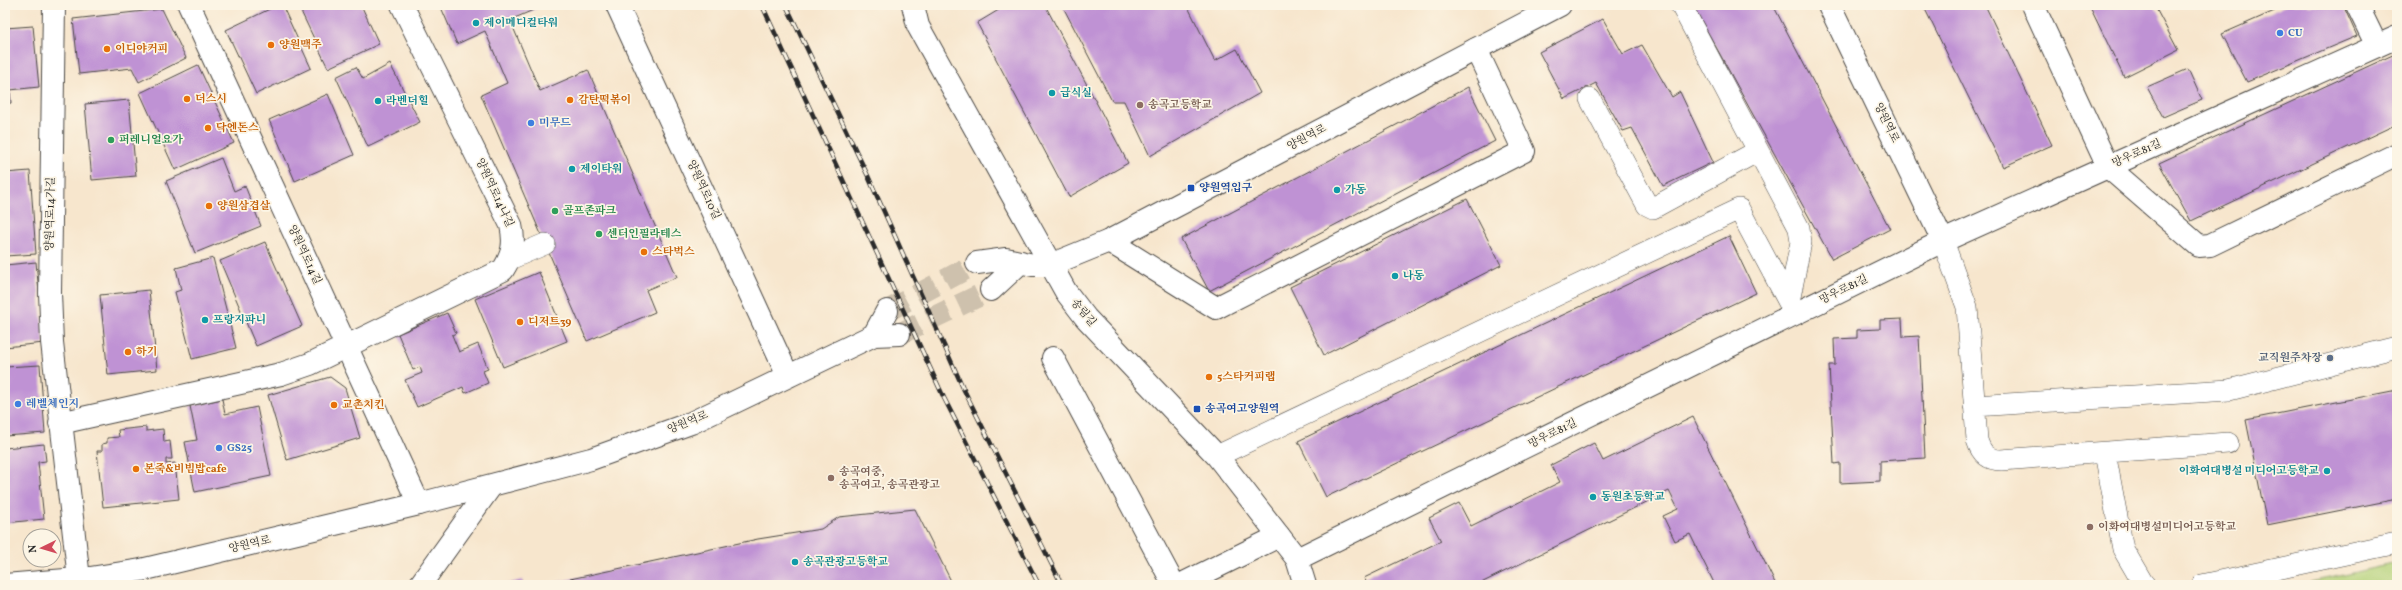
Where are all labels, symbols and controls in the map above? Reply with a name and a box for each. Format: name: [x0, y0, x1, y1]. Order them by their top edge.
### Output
place label: 제이메디컬타워: [484, 16, 558, 31]
marker: 제이메디컬타워: [471, 18, 481, 28]
place label: CU: [2288, 26, 2303, 41]
marker: CU: [2275, 28, 2285, 38]
place label: 양원맥주: [279, 38, 322, 53]
marker: 양원맥주: [266, 40, 276, 50]
place label: 이디야커피: [115, 42, 168, 57]
marker: 이디야커피: [102, 44, 112, 54]
place label: 급식실: [1060, 86, 1092, 101]
marker: 급식실: [1047, 88, 1057, 98]
place label: 더스시: [195, 92, 227, 107]
place label: 감탄떡볶이: [578, 93, 631, 108]
marker: 더스시: [182, 94, 192, 104]
place label: 라벤더힐: [386, 94, 429, 109]
marker: 감탄떡볶이: [565, 95, 575, 105]
marker: 라벤더힐: [373, 96, 383, 106]
place label: 송곡고등학교: [1148, 98, 1212, 113]
marker: 송곡고등학교: [1135, 100, 1145, 110]
street label: 양원역로: [1870, 101, 1902, 146]
place label: 미무드: [539, 116, 571, 131]
marker: 미무드: [526, 118, 536, 128]
place label: 닥엔돈스: [216, 121, 259, 136]
street label: 양원역로: [1285, 121, 1330, 155]
marker: 닥엔돈스: [203, 123, 213, 133]
place label: 퍼레니얼요가: [119, 133, 183, 148]
marker: 퍼레니얼요가: [106, 135, 116, 145]
street label: 망우로81길: [2110, 136, 2164, 172]
street label: 양원역로14나길: [471, 156, 517, 230]
street label: 양원역로10길: [683, 158, 723, 222]
place label: 제이타워: [580, 162, 623, 177]
marker: 제이타워: [567, 164, 577, 174]
street label: 양원역로14가길: [43, 177, 59, 251]
place label: 양원역입구: [1199, 181, 1253, 196]
marker: 양원역입구: [1186, 183, 1196, 193]
place label: 가동: [1345, 183, 1367, 198]
marker: 가동: [1332, 185, 1342, 195]
place label: 양원삼겹살: [217, 199, 271, 214]
marker: 양원삼겹살: [204, 201, 214, 211]
place label: 골프존파크: [563, 204, 617, 219]
marker: 골프존파크: [550, 206, 560, 216]
street label: 양원역로14길: [284, 223, 324, 287]
place label: 센터인필라테스: [607, 227, 682, 242]
marker: 센터인필라테스: [594, 229, 604, 239]
place label: 스타벅스: [652, 245, 695, 260]
marker: 스타벅스: [639, 247, 649, 257]
place label: 나동: [1403, 269, 1425, 284]
marker: 나동: [1390, 271, 1400, 281]
street label: 망우로81길: [1817, 272, 1871, 308]
street label: 송림길: [1067, 296, 1099, 330]
place label: 프랑지파니: [212, 313, 266, 328]
marker: 프랑지파니: [200, 315, 210, 325]
place label: 디저트39: [528, 315, 571, 330]
marker: 디저트39: [515, 317, 525, 327]
place label: 하기: [136, 345, 157, 360]
marker: 하기: [123, 347, 133, 357]
place label: 교직원주차장: [2258, 351, 2322, 366]
marker: 교직원주차장: [2325, 353, 2335, 363]
place label: 5스타커피랩: [1217, 370, 1275, 385]
marker: 5스타커피랩: [1204, 372, 1214, 382]
place label: 레벨체인지: [26, 397, 79, 412]
place label: 교촌치킨: [342, 398, 385, 413]
marker: 레벨체인지: [13, 399, 23, 409]
marker: 교촌치킨: [329, 400, 339, 410]
place label: 송곡여고양원역: [1205, 402, 1279, 417]
marker: 송곡여고양원역: [1192, 404, 1202, 414]
street label: 양원역로: [665, 408, 711, 438]
street label: 망우로81길: [1526, 416, 1580, 452]
place label: GS25: [227, 441, 252, 456]
marker: GS25: [214, 443, 224, 453]
place label: 본죽&비빔밥cafe: [144, 462, 227, 477]
marker: 본죽&비빔밥cafe: [131, 464, 141, 474]
place label: 이화여대병설 미디어고등학교: [2179, 464, 2319, 479]
place label: 송곡여중, 송곡여고, 송곡관광고: [839, 465, 940, 493]
marker: 이화여대병설 미디어고등학교: [2322, 466, 2332, 476]
marker: 송곡여중, 송곡여고, 송곡관광고: [826, 473, 836, 483]
place label: 동원초등학교: [1600, 490, 1665, 505]
marker: 동원초등학교: [1588, 492, 1598, 502]
place label: 이화여대병설미디어고등학교: [2098, 520, 2237, 535]
marker: 이화여대병설미디어고등학교: [2085, 522, 2095, 532]
north arrow: [22, 528, 62, 568]
street label: 양원역로: [228, 533, 273, 557]
text: N: [26, 544, 41, 553]
place label: 송곡관광고등학교: [803, 555, 888, 570]
marker: 송곡관광고등학교: [790, 557, 800, 567]

